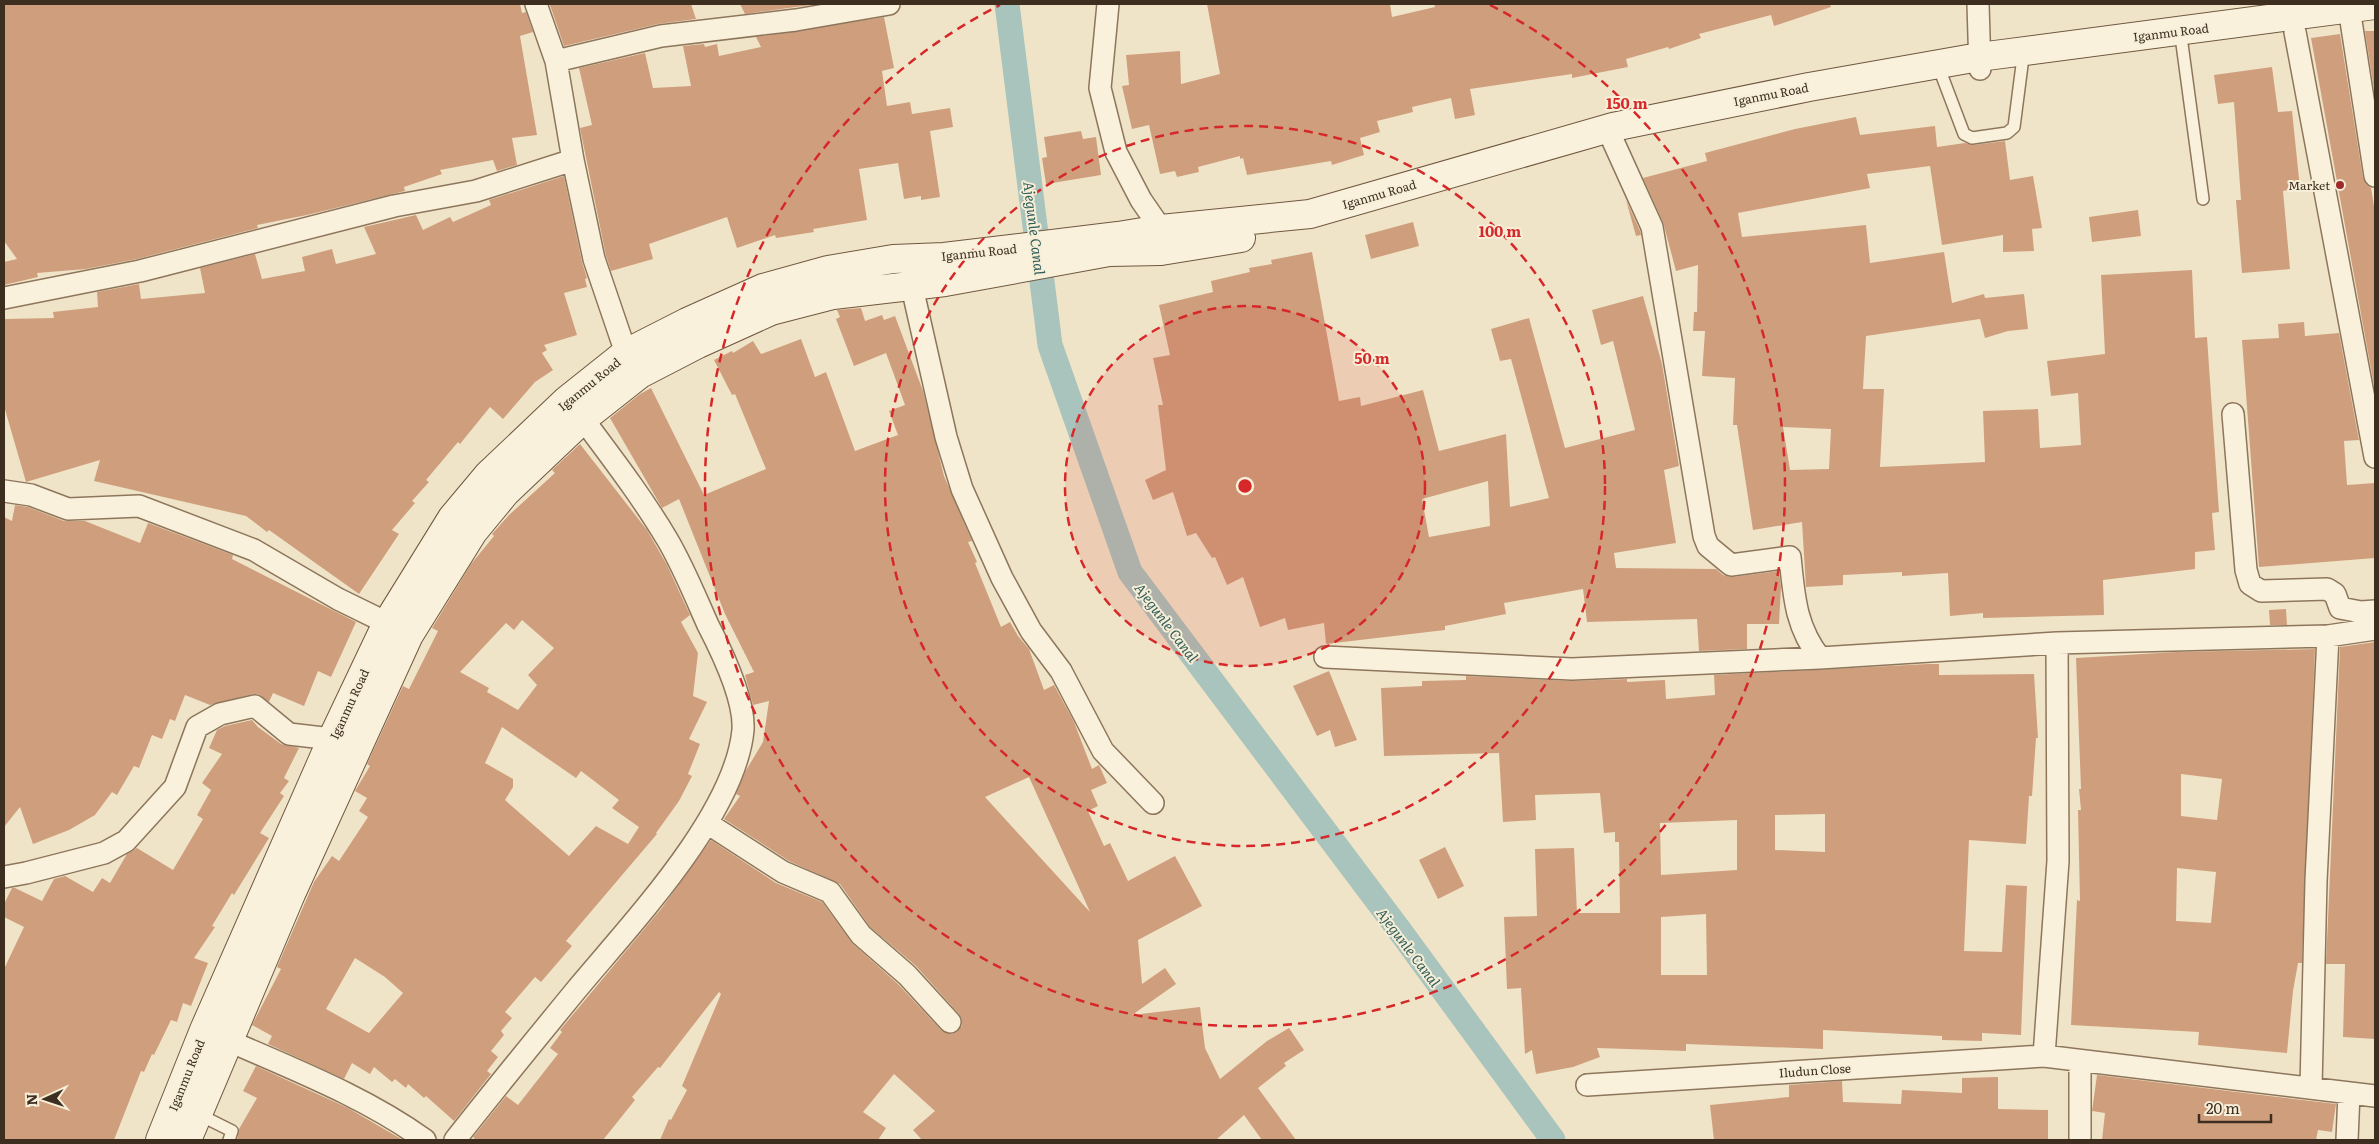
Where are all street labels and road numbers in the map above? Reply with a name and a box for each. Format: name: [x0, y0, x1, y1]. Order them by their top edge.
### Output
street label: Iganmu Road: [2132, 18, 2211, 46]
street label: Iganmu Road: [1732, 78, 1811, 110]
street label: Iganmu Road: [1340, 175, 1419, 213]
street label: Iganmu Road: [940, 239, 1018, 265]
street label: Iganmu Road: [554, 353, 625, 415]
street label: Iganmu Road: [325, 665, 374, 742]
street label: Iganmu Road: [163, 1036, 209, 1114]
street label: Iludun Close: [1778, 1059, 1852, 1081]

